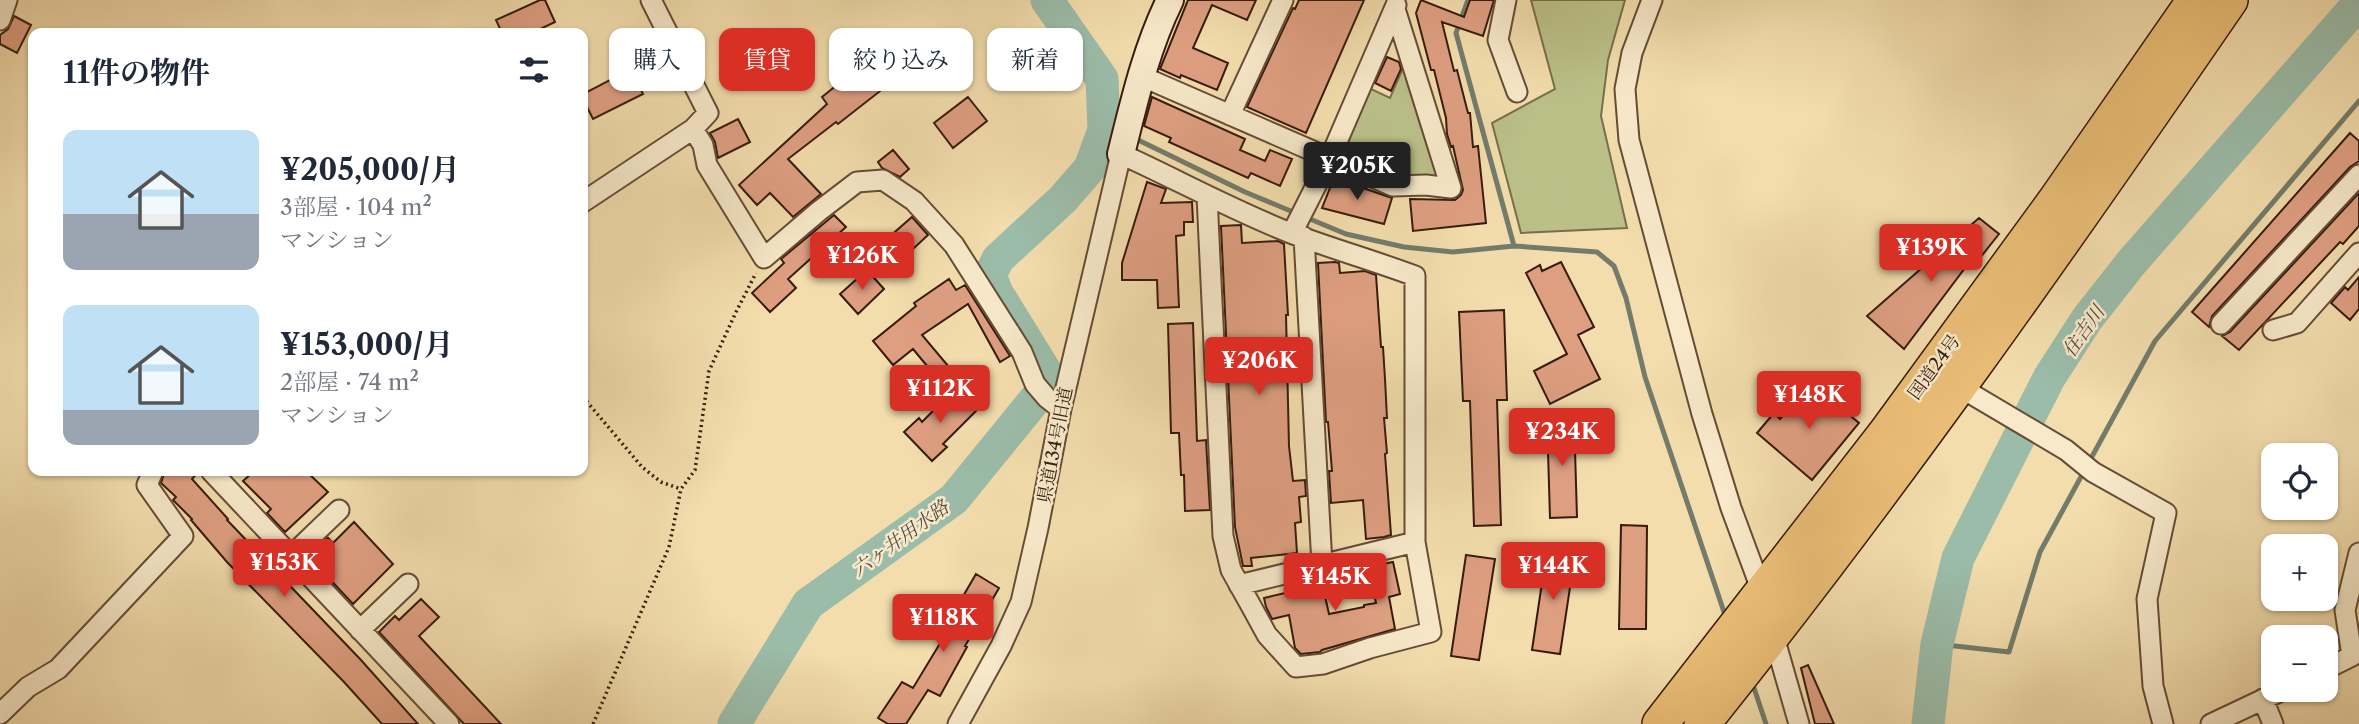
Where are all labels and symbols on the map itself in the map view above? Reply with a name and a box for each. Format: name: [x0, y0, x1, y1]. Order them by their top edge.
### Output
pin: ¥205K: [1308, 142, 1406, 202]
pin: ¥139K: [1882, 224, 1980, 284]
pin: ¥126K: [813, 232, 911, 292]
water label: 住吉川: [2058, 300, 2110, 361]
street label: 国道24号: [1903, 330, 1965, 404]
pin: ¥206K: [1210, 338, 1308, 397]
pin: ¥112K: [891, 366, 989, 425]
pin: ¥148K: [1760, 372, 1858, 431]
street label: 県道134号旧道: [1033, 385, 1077, 505]
pin: ¥234K: [1513, 408, 1611, 468]
water label: 六ヶ井用水路: [847, 494, 955, 581]
pin: ¥153K: [235, 540, 333, 599]
pin: ¥144K: [1504, 542, 1602, 602]
pin: ¥145K: [1286, 554, 1384, 613]
pin: ¥118K: [894, 594, 992, 654]

